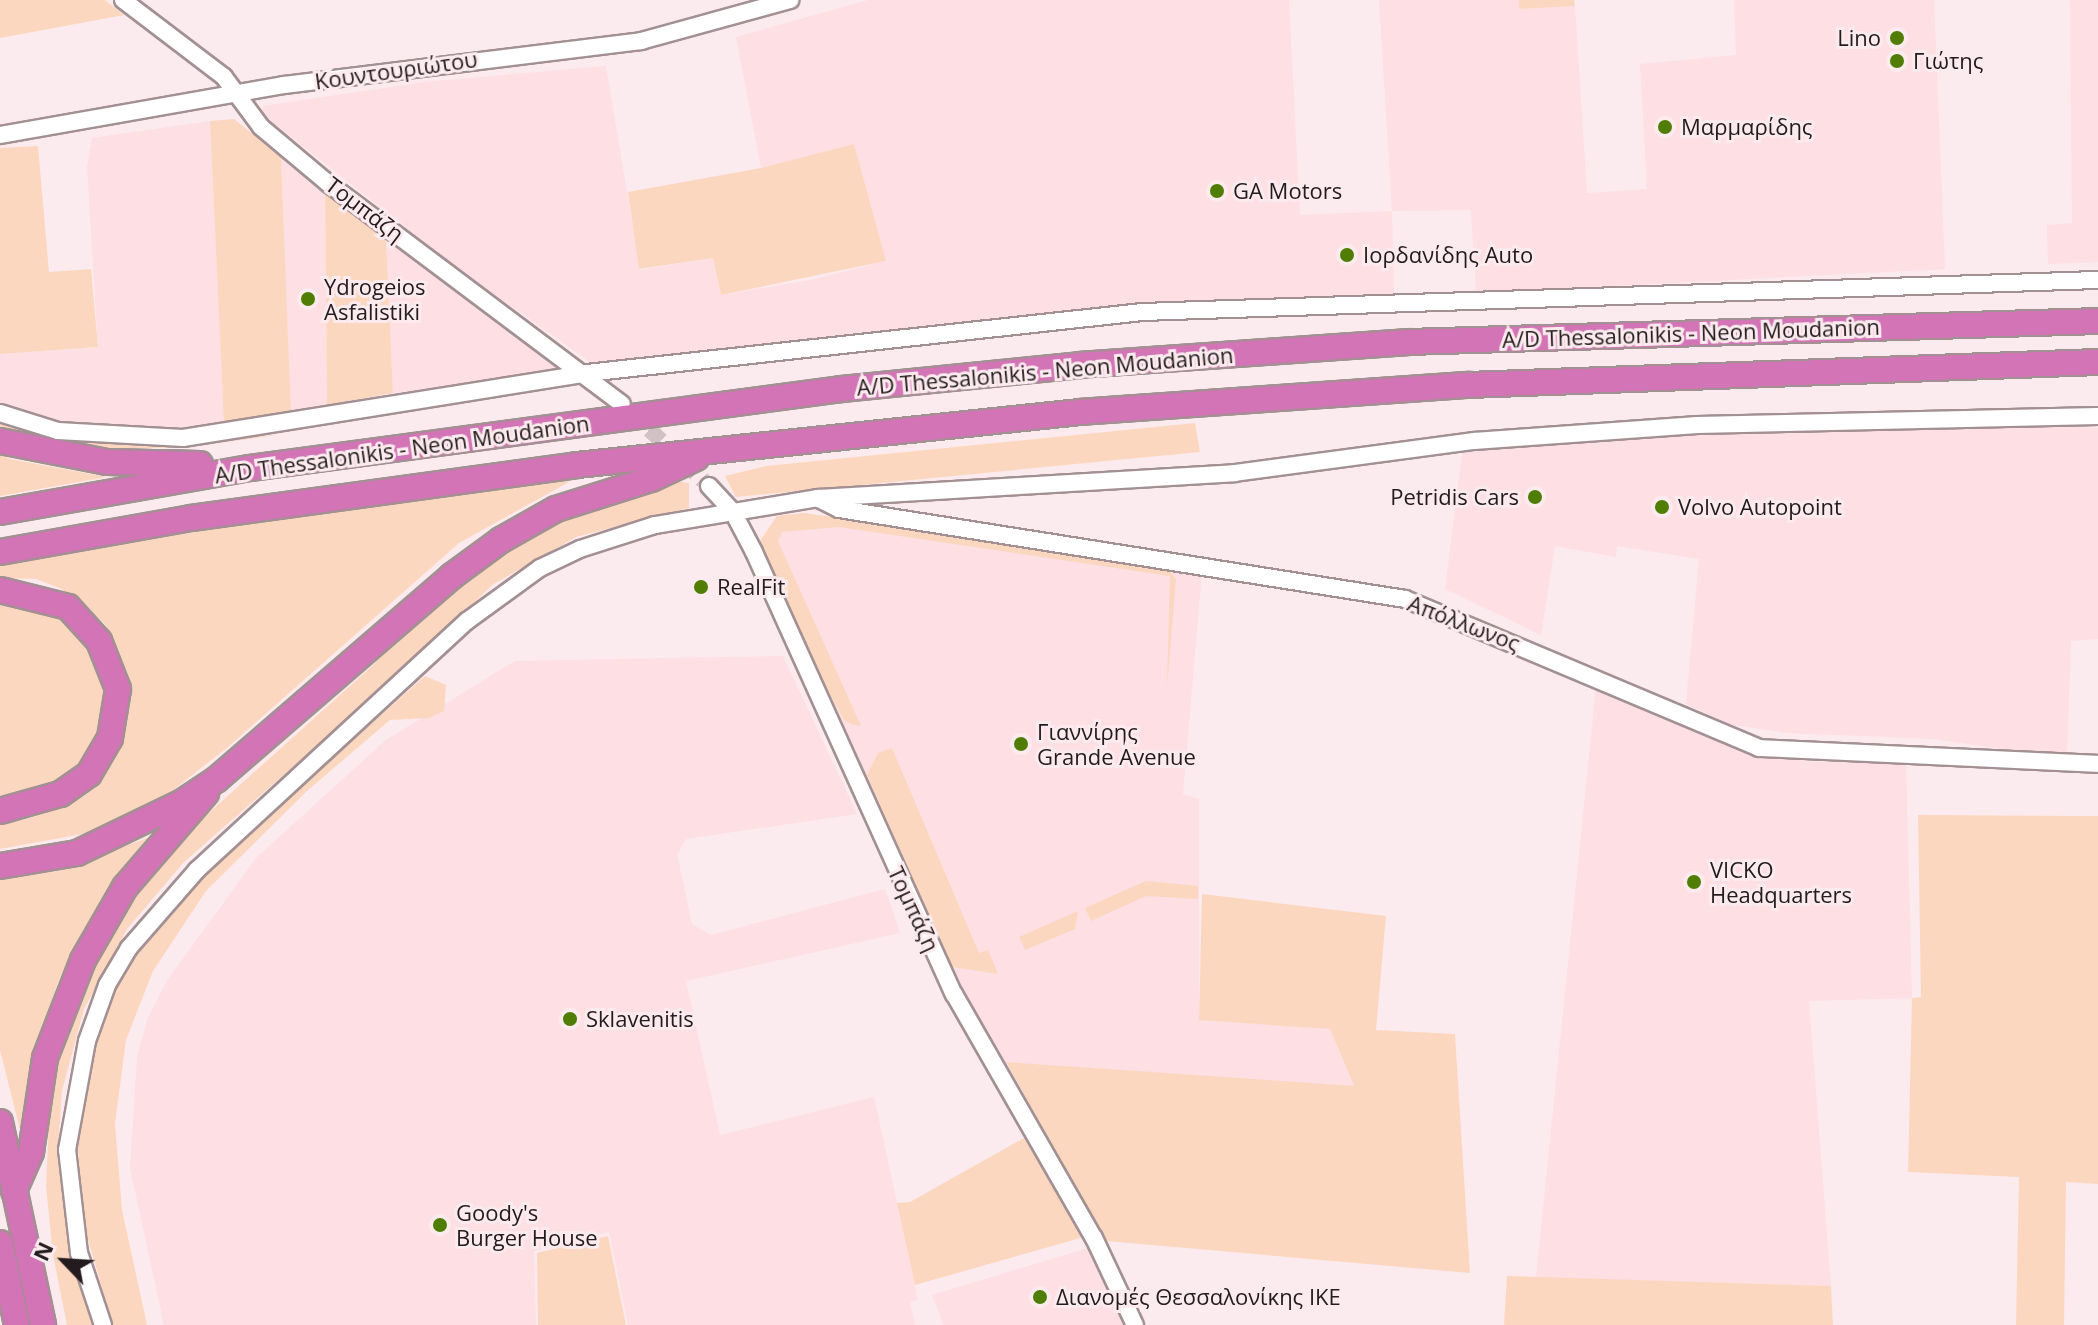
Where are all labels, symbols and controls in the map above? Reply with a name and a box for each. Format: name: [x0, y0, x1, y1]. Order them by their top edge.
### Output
place label: Lino: [1837, 25, 1881, 51]
marker: Lino: [1888, 29, 1906, 47]
street label: Κουντουριώτου: [313, 46, 479, 94]
place label: Γιώτης: [1913, 48, 1983, 74]
marker: Γιώτης: [1888, 52, 1906, 70]
place label: Μαρμαρίδης: [1681, 114, 1812, 140]
marker: Μαρμαρίδης: [1656, 118, 1674, 136]
street label: Τομπάζη: [321, 171, 409, 247]
place label: GA Motors: [1233, 178, 1342, 204]
marker: GA Motors: [1208, 182, 1226, 200]
place label: Ιορδανίδης Auto: [1363, 242, 1533, 268]
marker: Ιορδανίδης Auto: [1338, 246, 1356, 264]
place label: Ydrogeios Asfalistiki: [324, 273, 426, 324]
marker: Ydrogeios Asfalistiki: [299, 290, 317, 308]
street label: A/D Thessalonikis - Neon Moudanion: [1502, 313, 1880, 353]
street label: A/D Thessalonikis - Neon Moudanion: [856, 341, 1234, 401]
street label: A/D Thessalonikis - Neon Moudanion: [213, 410, 591, 488]
place label: Petridis Cars: [1390, 484, 1519, 510]
marker: Petridis Cars: [1526, 488, 1544, 506]
place label: Volvo Autopoint: [1678, 494, 1842, 520]
marker: Volvo Autopoint: [1653, 498, 1671, 516]
place label: RealFit: [717, 574, 785, 600]
marker: RealFit: [692, 578, 710, 596]
street label: Απόλλωνος: [1404, 590, 1524, 656]
place label: Γιαννίρης Grande Avenue: [1037, 718, 1196, 770]
marker: Γιαννίρης Grande Avenue: [1012, 735, 1030, 753]
place label: VICKO Headquarters: [1710, 856, 1852, 908]
street label: Τομπάζη: [883, 862, 945, 956]
marker: VICKO Headquarters: [1685, 873, 1703, 891]
place label: Sklavenitis: [586, 1006, 694, 1032]
marker: Sklavenitis: [561, 1010, 579, 1028]
place label: Goody's Burger House: [456, 1199, 597, 1250]
marker: Goody's Burger House: [431, 1216, 449, 1234]
north arrow: [24, 1221, 104, 1301]
text: N: [25, 1236, 60, 1265]
place label: Διανομές Θεσσαλονίκης ΙΚΕ: [1056, 1284, 1341, 1310]
marker: Διανομές Θεσσαλονίκης ΙΚΕ: [1031, 1288, 1049, 1306]

